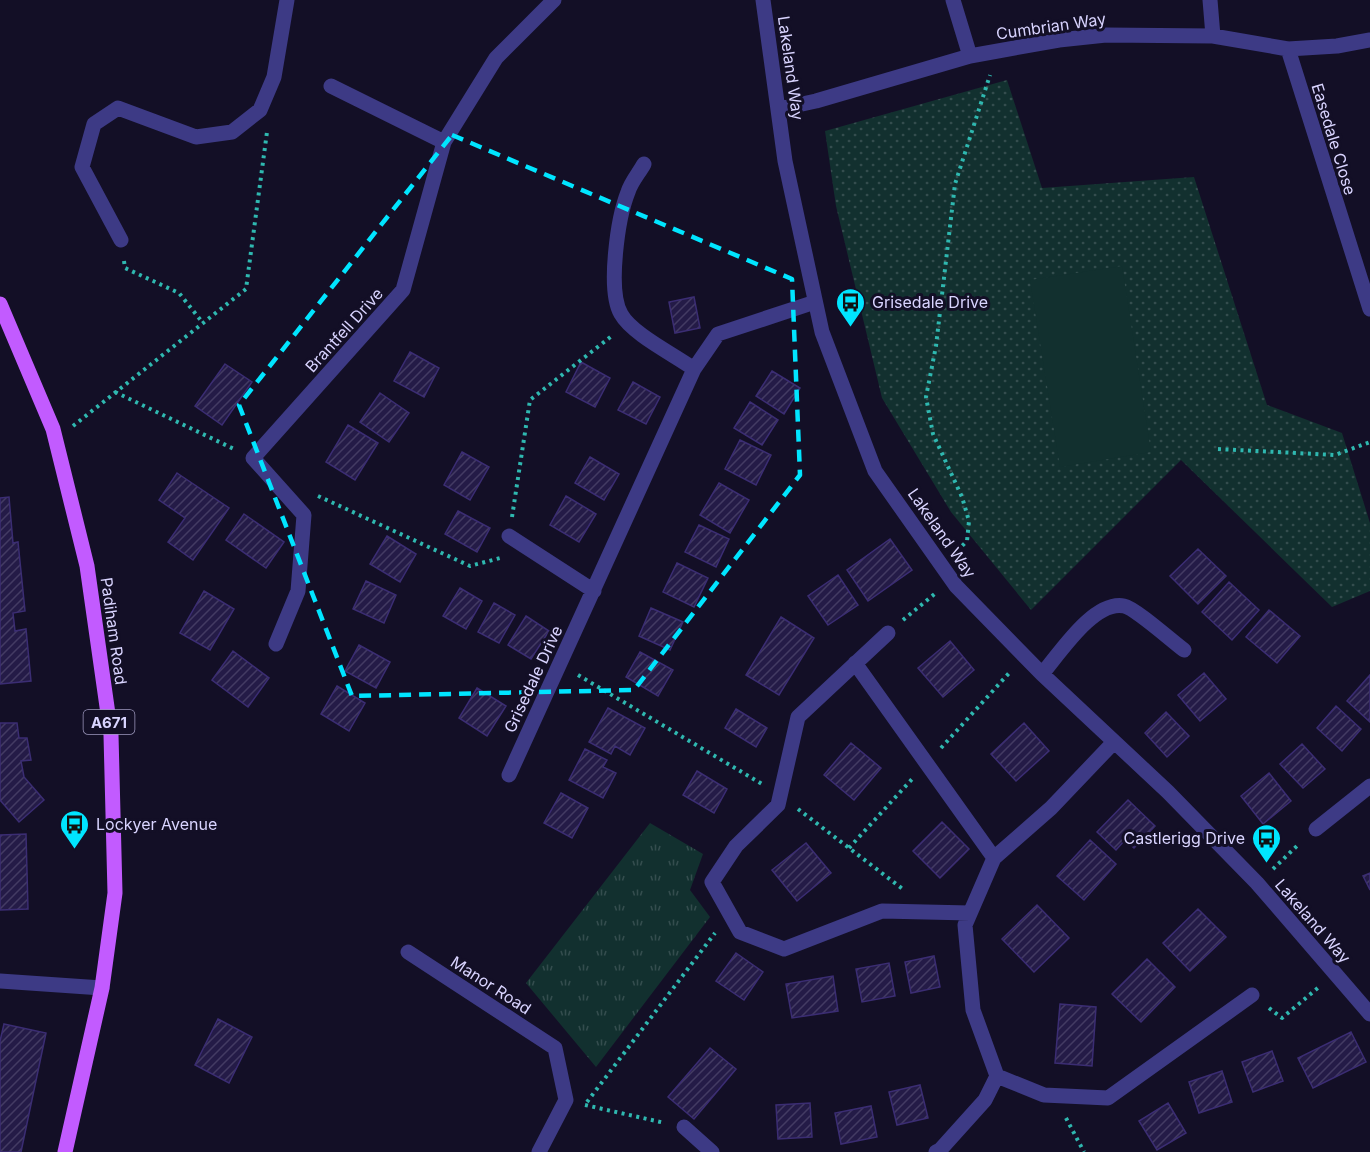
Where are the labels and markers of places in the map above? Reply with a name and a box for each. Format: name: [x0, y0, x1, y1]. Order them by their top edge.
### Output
bus stop icon: Grisedale Drive: [835, 286, 867, 328]
place label: Grisedale Drive: [872, 292, 988, 312]
bus stop icon: Lockyer Avenue: [59, 808, 91, 850]
place label: Lockyer Avenue: [96, 814, 217, 834]
bus stop icon: Castlerigg Drive: [1250, 822, 1282, 864]
place label: Castlerigg Drive: [1123, 828, 1245, 848]

